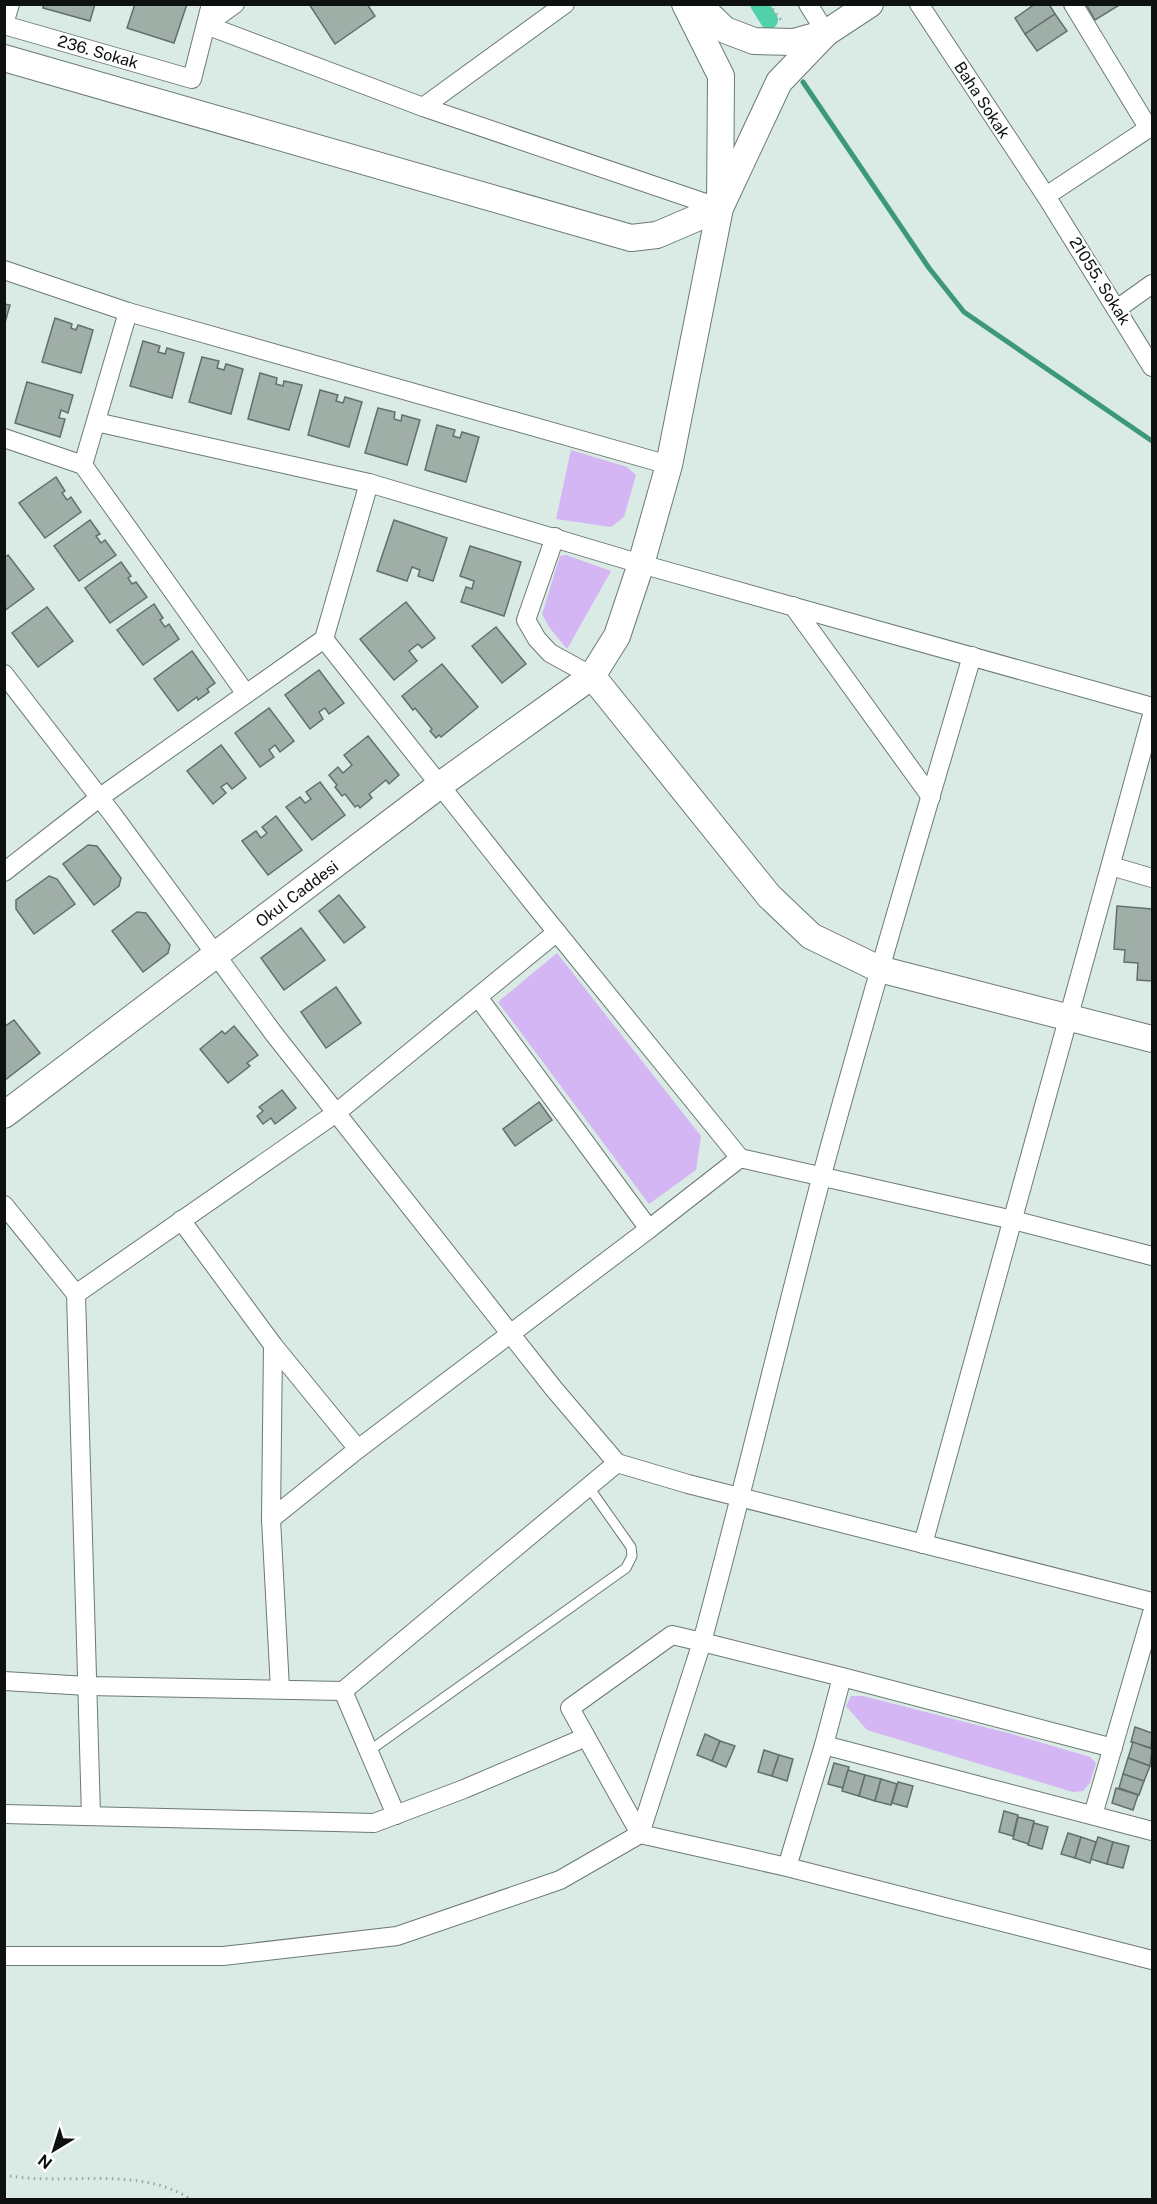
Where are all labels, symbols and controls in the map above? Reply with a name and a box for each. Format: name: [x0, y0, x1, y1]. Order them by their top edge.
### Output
street label: 236. Sokak: [55, 31, 141, 73]
street label: Baha Sokak: [950, 58, 1014, 142]
street label: 21055. Sokak: [1065, 234, 1135, 328]
street label: Okul Caddesi: [252, 857, 342, 931]
north arrow: [24, 2120, 84, 2180]
text: N: [34, 2150, 56, 2173]

